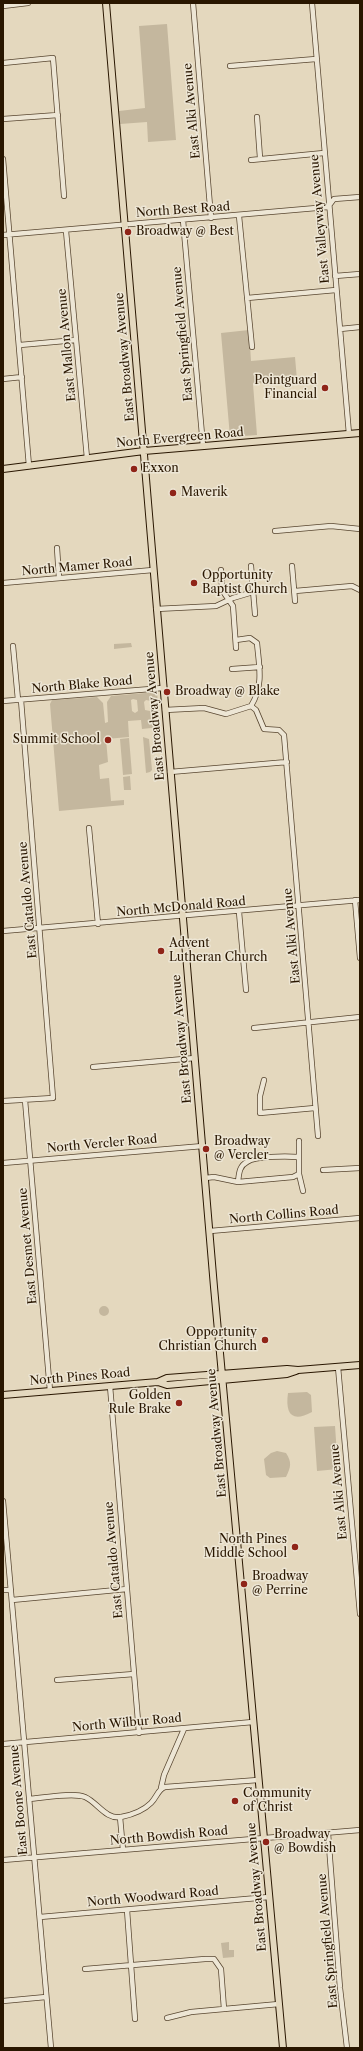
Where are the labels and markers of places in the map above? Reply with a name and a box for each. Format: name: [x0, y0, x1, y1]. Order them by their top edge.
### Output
place label: Broadway @ Best: [136, 225, 234, 239]
marker: Broadway @ Best: [123, 227, 133, 237]
place label: Pointguard Financial: [254, 374, 317, 402]
marker: Pointguard Financial: [320, 383, 330, 393]
place label: Exxon: [142, 462, 179, 476]
marker: Exxon: [129, 464, 139, 474]
place label: Maverik: [181, 486, 228, 500]
marker: Maverik: [168, 488, 178, 498]
place label: Opportunity Baptist Church: [202, 569, 287, 597]
marker: Opportunity Baptist Church: [189, 578, 199, 588]
place label: Broadway @ Blake: [175, 685, 280, 699]
marker: Broadway @ Blake: [162, 687, 172, 697]
place label: Summit School: [13, 733, 100, 747]
marker: Summit School: [103, 735, 113, 745]
place label: Advent Lutheran Church: [169, 937, 268, 965]
marker: Advent Lutheran Church: [156, 946, 166, 956]
place label: Broadway @ Vercler: [214, 1135, 270, 1163]
marker: Broadway @ Vercler: [201, 1144, 211, 1154]
place label: Opportunity Christian Church: [159, 1326, 257, 1354]
marker: Opportunity Christian Church: [260, 1335, 270, 1345]
place label: Golden Rule Brake: [108, 1389, 171, 1417]
marker: Golden Rule Brake: [174, 1398, 184, 1408]
place label: North Pines Middle School: [204, 1533, 287, 1561]
marker: North Pines Middle School: [290, 1542, 300, 1552]
place label: Broadway @ Perrine: [252, 1570, 308, 1598]
marker: Broadway @ Perrine: [239, 1579, 249, 1589]
place label: Community of Christ: [243, 1787, 311, 1815]
marker: Community of Christ: [230, 1796, 240, 1806]
place label: Broadway @ Bowdish: [274, 1828, 336, 1856]
marker: Broadway @ Bowdish: [261, 1837, 271, 1847]

